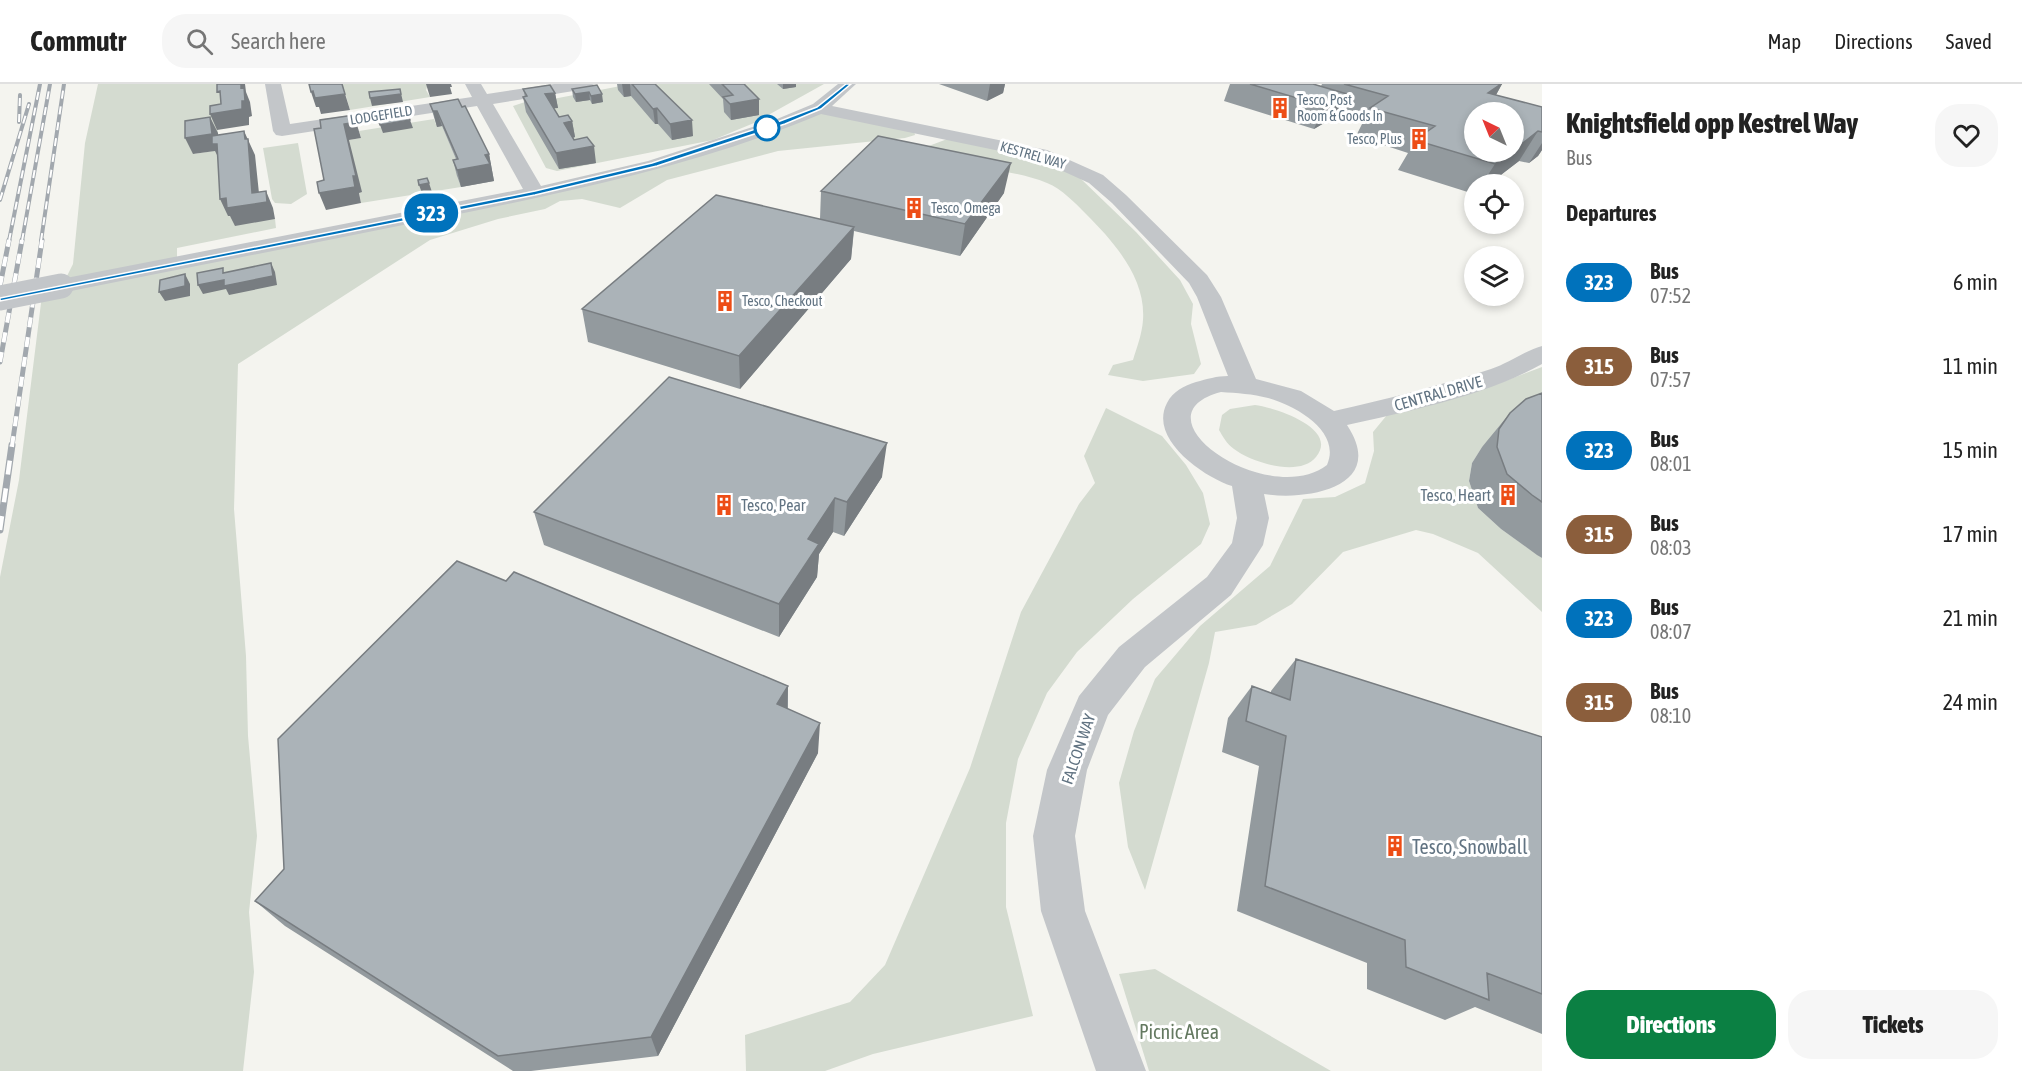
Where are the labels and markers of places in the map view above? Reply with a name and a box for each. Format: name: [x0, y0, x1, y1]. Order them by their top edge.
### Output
place label: Tesco, Post Room & Goods In: [1297, 92, 1383, 124]
building icon: Tesco, Post Room & Goods In: [1268, 96, 1292, 120]
unlabelled marker: [754, 115, 780, 141]
building icon: Tesco, Plus: [1407, 127, 1431, 151]
place label: Tesco, Plus: [1347, 131, 1402, 147]
building icon: Tesco, Omega: [902, 196, 926, 220]
place label: Tesco, Omega: [931, 200, 1001, 216]
building icon: Tesco, Checkout: [713, 289, 737, 313]
place label: Tesco, Checkout: [742, 293, 823, 309]
building icon: Tesco, Heart: [1496, 483, 1520, 507]
place label: Tesco, Heart: [1420, 486, 1491, 504]
building icon: Tesco, Pear: [712, 493, 736, 517]
place label: Tesco, Pear: [741, 496, 806, 514]
building icon: Tesco, Snowball: [1383, 834, 1407, 858]
place label: Tesco, Snowball: [1412, 835, 1528, 858]

